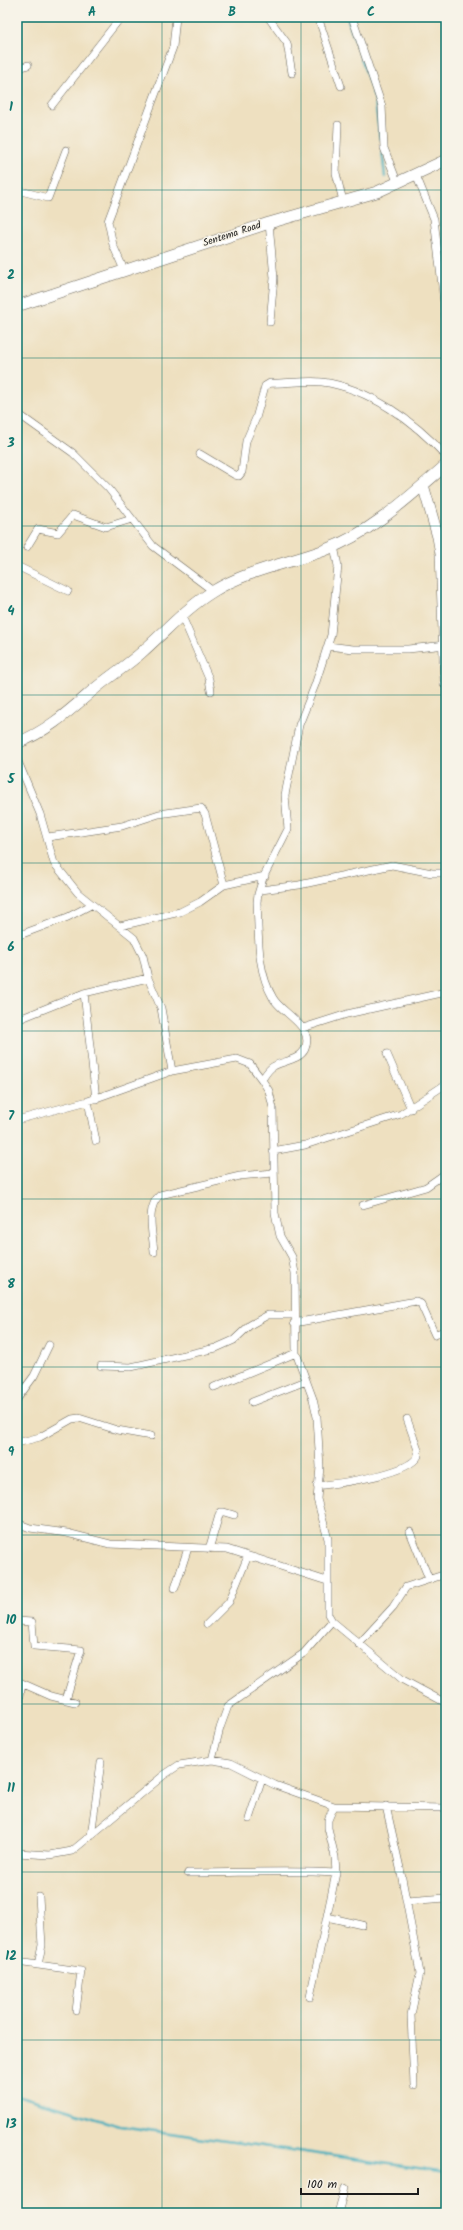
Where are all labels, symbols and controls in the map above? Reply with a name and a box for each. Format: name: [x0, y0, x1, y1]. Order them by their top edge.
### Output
text: A: [88, 2, 96, 23]
text: B: [228, 2, 236, 23]
text: C: [367, 2, 375, 23]
text: 1: [9, 97, 13, 118]
street label: Sentema Road: [201, 217, 264, 251]
text: 2: [7, 265, 15, 286]
text: 3: [6, 433, 15, 454]
text: 4: [7, 601, 15, 622]
text: 5: [7, 769, 16, 790]
text: 6: [7, 937, 15, 958]
text: 7: [8, 1106, 15, 1127]
text: 8: [7, 1274, 15, 1295]
text: 9: [8, 1442, 15, 1463]
text: 10: [6, 1610, 17, 1631]
text: 11: [7, 1778, 15, 1799]
text: 12: [5, 1946, 17, 1967]
text: 13: [5, 2114, 17, 2135]
scale bar: [301, 2170, 418, 2196]
text: 100 m: [307, 2175, 338, 2194]

